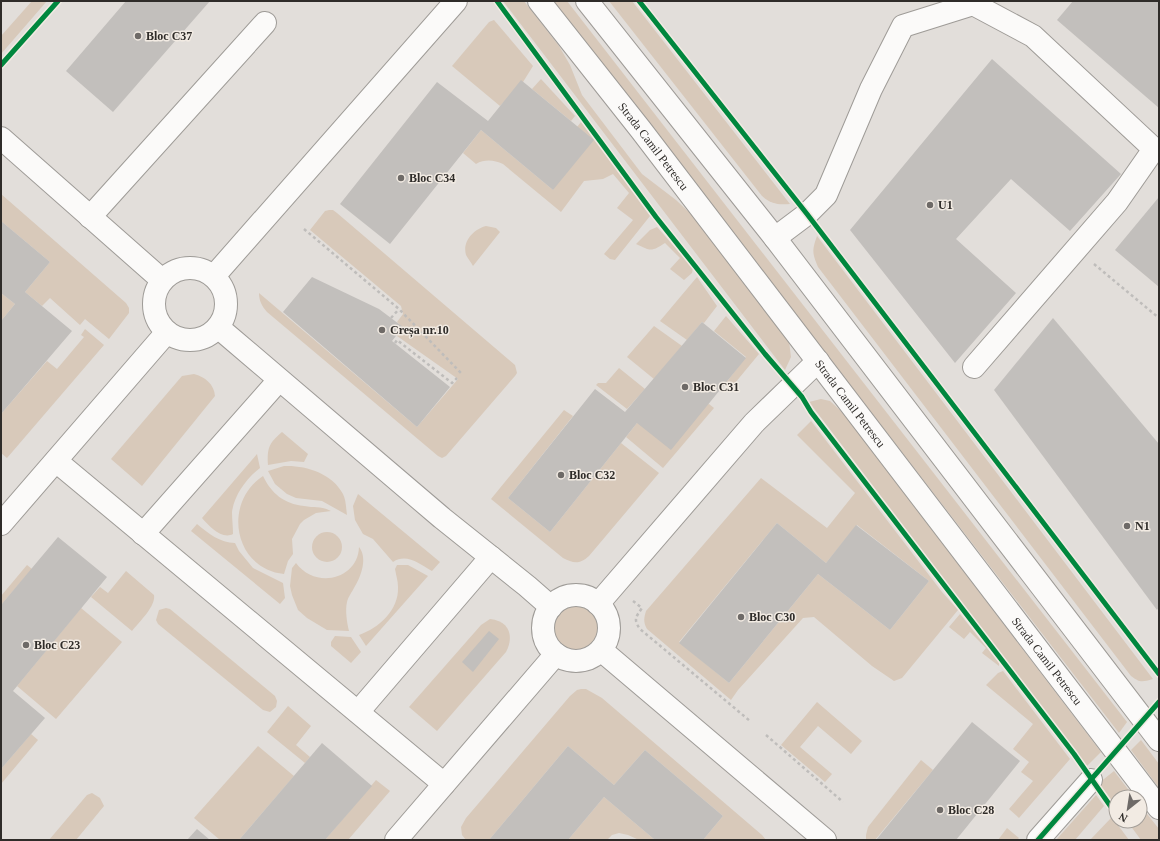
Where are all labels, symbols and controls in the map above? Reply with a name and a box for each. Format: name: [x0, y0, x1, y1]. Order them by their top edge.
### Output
place label: Bloc C37: [146, 29, 192, 43]
marker: Bloc C37: [133, 31, 143, 41]
street label: Strada Camil Petrescu: [615, 100, 691, 193]
place label: Bloc C34: [409, 171, 455, 185]
marker: Bloc C34: [396, 173, 406, 183]
place label: U1: [938, 198, 953, 212]
marker: U1: [925, 200, 935, 210]
place label: Creșa nr.10: [390, 323, 449, 338]
marker: Creșa nr.10: [377, 325, 387, 335]
street label: Strada Camil Petrescu: [812, 357, 888, 450]
place label: Bloc C31: [693, 380, 739, 394]
marker: Bloc C31: [680, 382, 690, 392]
place label: Bloc C32: [569, 468, 615, 482]
marker: Bloc C32: [556, 470, 566, 480]
place label: N1: [1135, 519, 1150, 533]
marker: N1: [1122, 521, 1132, 531]
place label: Bloc C30: [749, 610, 795, 624]
marker: Bloc C30: [736, 612, 746, 622]
street label: Strada Camil Petrescu: [1009, 615, 1085, 708]
place label: Bloc C23: [34, 638, 80, 652]
marker: Bloc C23: [21, 640, 31, 650]
north arrow: [1108, 789, 1148, 829]
place label: Bloc C28: [948, 803, 994, 817]
marker: Bloc C28: [935, 805, 945, 815]
text: N: [1117, 810, 1129, 825]

